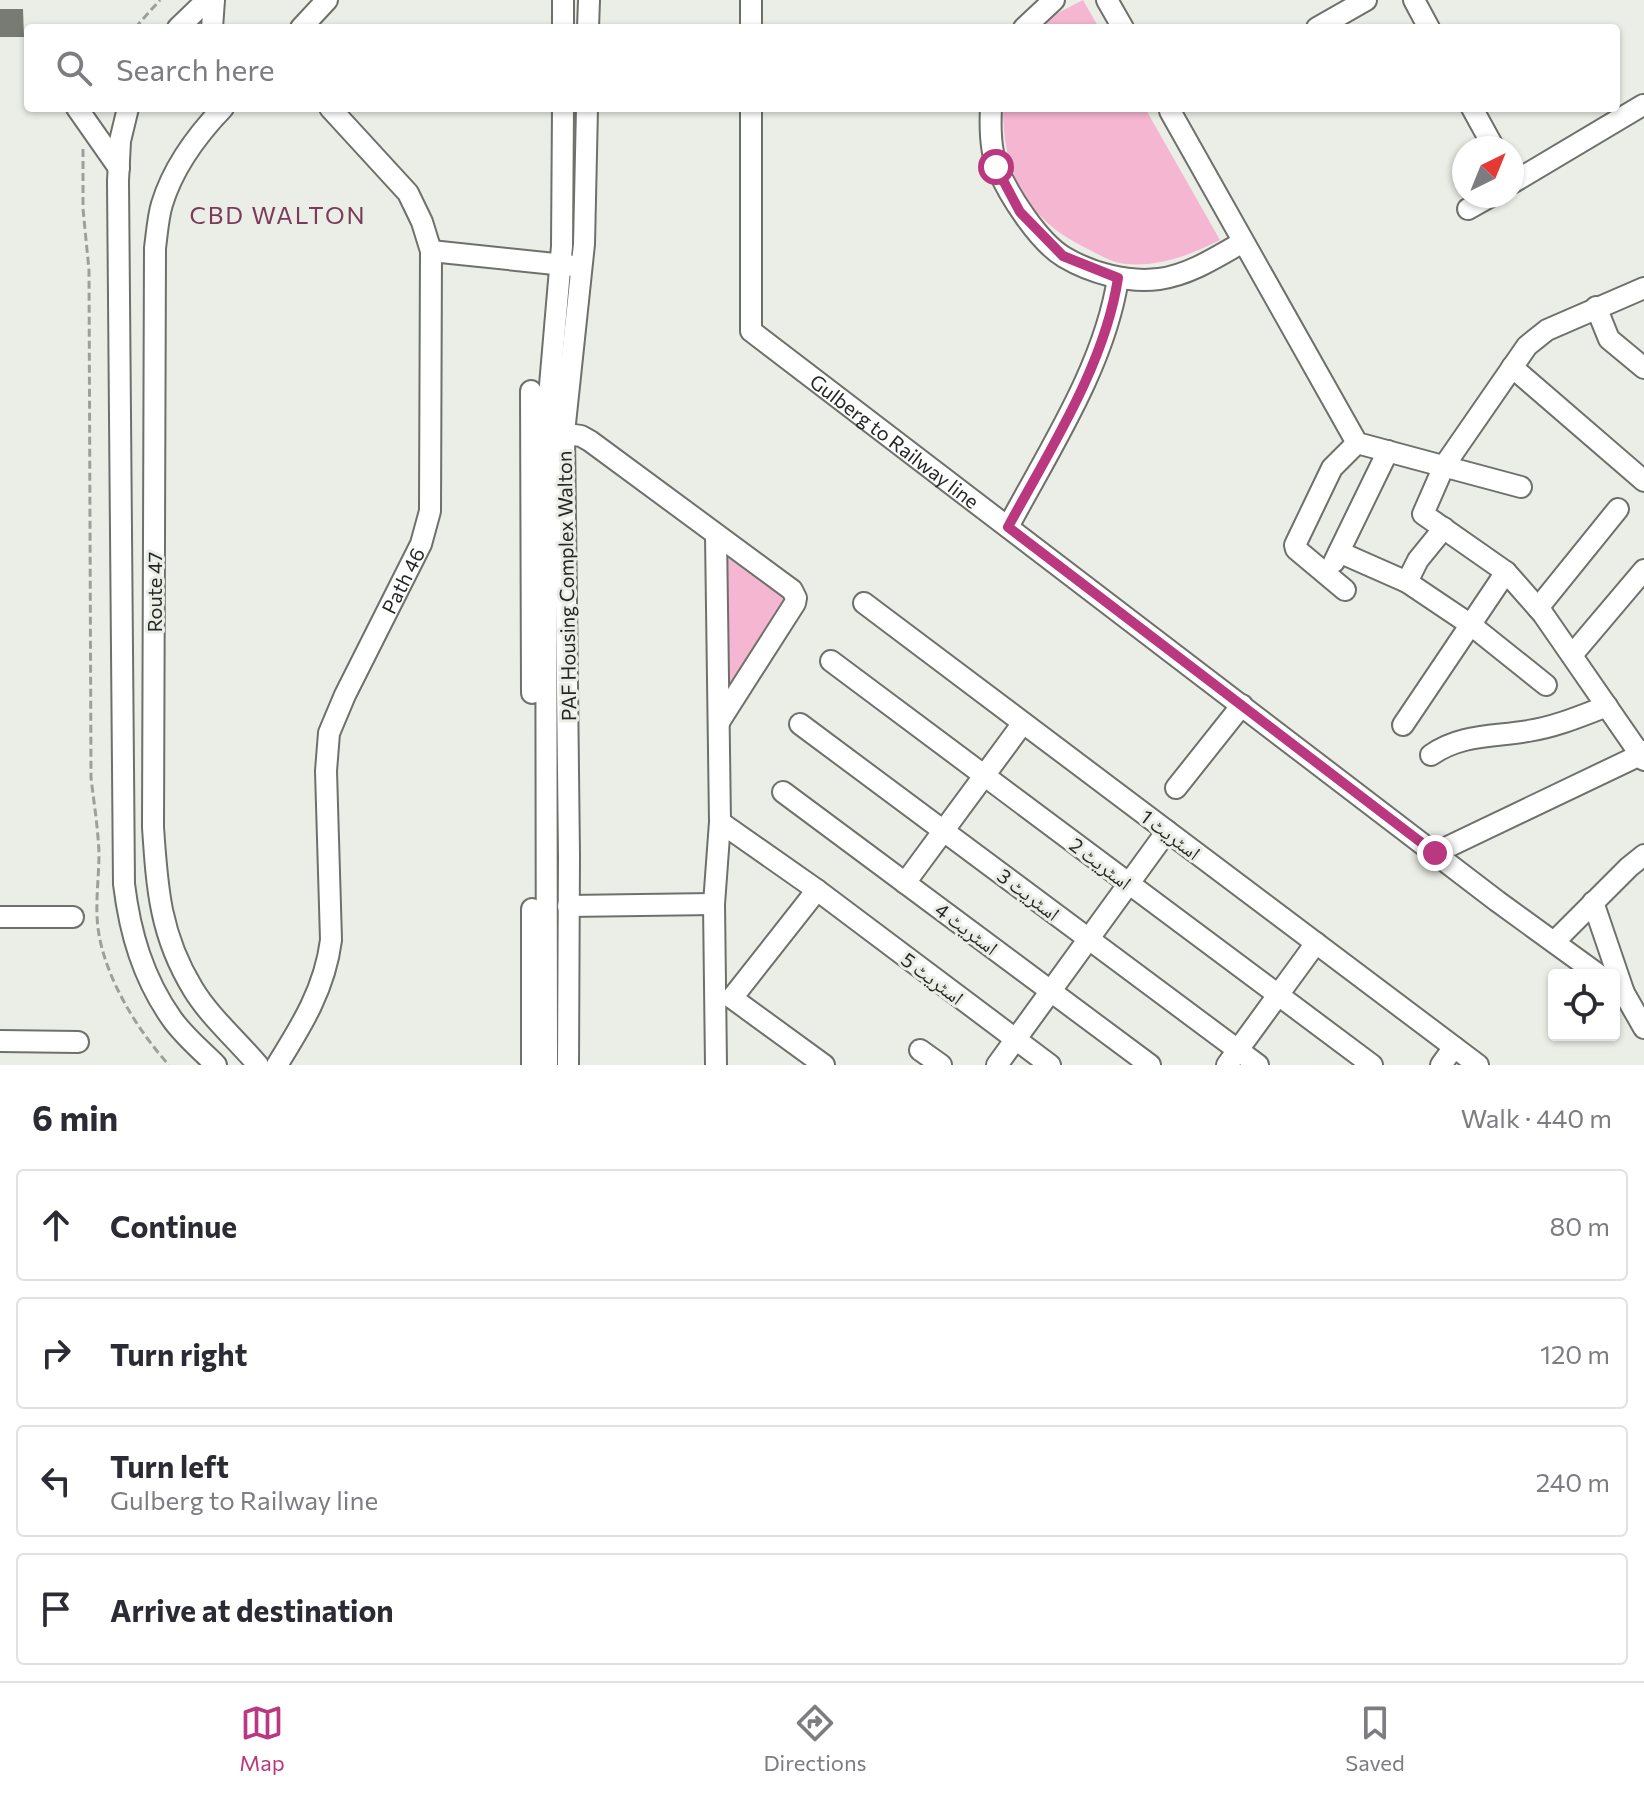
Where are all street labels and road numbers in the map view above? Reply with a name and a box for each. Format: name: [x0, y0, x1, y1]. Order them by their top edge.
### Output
street label: Gulberg to Railway line: [806, 369, 984, 513]
street label: PAF Housing Complex Walton: [552, 451, 580, 721]
street label: Path 46: [376, 544, 429, 617]
street label: Route 47: [142, 552, 166, 632]
street label: اسٹریٹ 1: [1136, 804, 1206, 865]
street label: اسٹریٹ 2: [1065, 832, 1137, 894]
street label: اسٹریٹ 3: [993, 863, 1065, 925]
street label: اسٹریٹ 4: [931, 897, 1003, 960]
street label: اسٹریٹ 5: [897, 947, 969, 1009]

